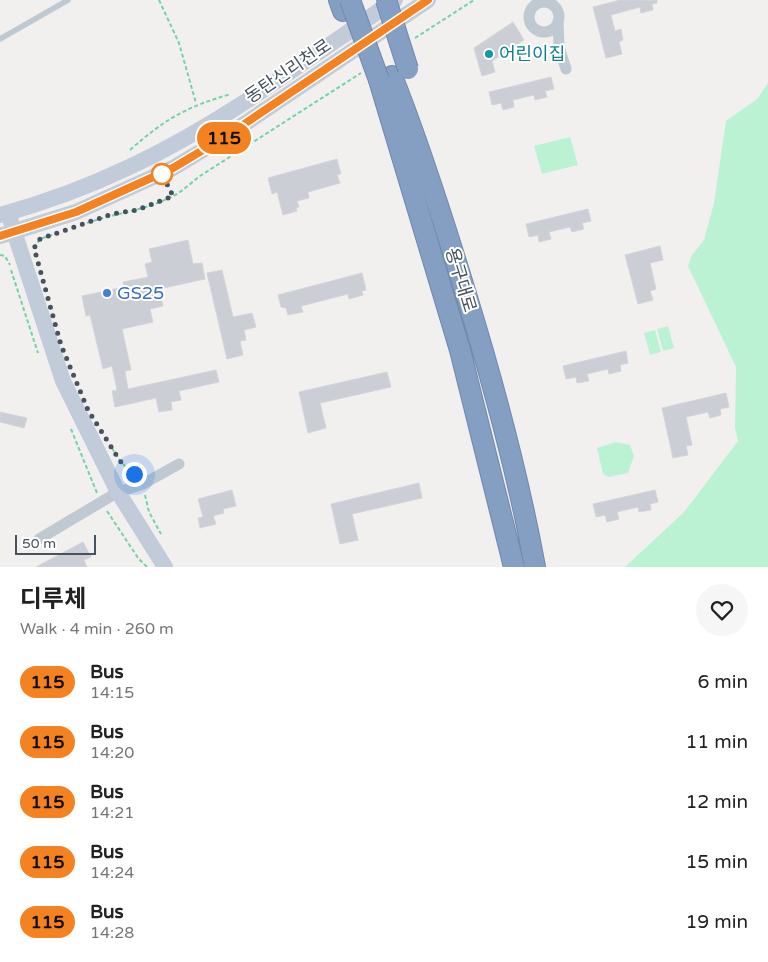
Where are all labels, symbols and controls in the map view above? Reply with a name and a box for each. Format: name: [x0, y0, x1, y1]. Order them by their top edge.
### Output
street label: 동탄신리천로: [241, 34, 335, 108]
place label: 어린이집: [499, 43, 565, 65]
marker: 어린이집: [483, 48, 495, 60]
line badge: 115: [195, 122, 253, 154]
text: 115: [207, 127, 241, 149]
unlabelled marker: [151, 163, 173, 185]
street label: 용구대로: [441, 245, 481, 315]
place label: GS25: [117, 282, 164, 304]
marker: GS25: [101, 287, 113, 299]
your location: [122, 462, 147, 487]
scale bar: [15, 532, 96, 555]
text: 50 m: [22, 535, 56, 552]
button: heart: [696, 584, 748, 636]
text: 디루체: [20, 585, 86, 614]
text: Walk · 4 min · 260 m: [20, 619, 174, 639]
text: Bus: [90, 661, 124, 683]
text: 115: [31, 671, 64, 693]
text: 6 min: [697, 671, 748, 693]
text: 14:15: [90, 683, 134, 703]
text: Bus: [90, 721, 124, 743]
text: 115: [31, 731, 64, 753]
text: 11 min: [685, 731, 748, 753]
text: 14:20: [90, 743, 134, 763]
text: Bus: [90, 781, 124, 803]
text: 115: [31, 791, 64, 813]
text: 12 min: [685, 791, 748, 813]
text: 14:21: [90, 803, 134, 823]
text: Bus: [90, 841, 124, 863]
text: 115: [31, 851, 64, 873]
text: 15 min: [685, 851, 748, 873]
text: 14:24: [90, 863, 134, 883]
text: Bus: [90, 901, 124, 923]
text: 115: [31, 911, 64, 933]
text: 19 min: [685, 911, 748, 933]
text: 14:28: [90, 923, 134, 943]

